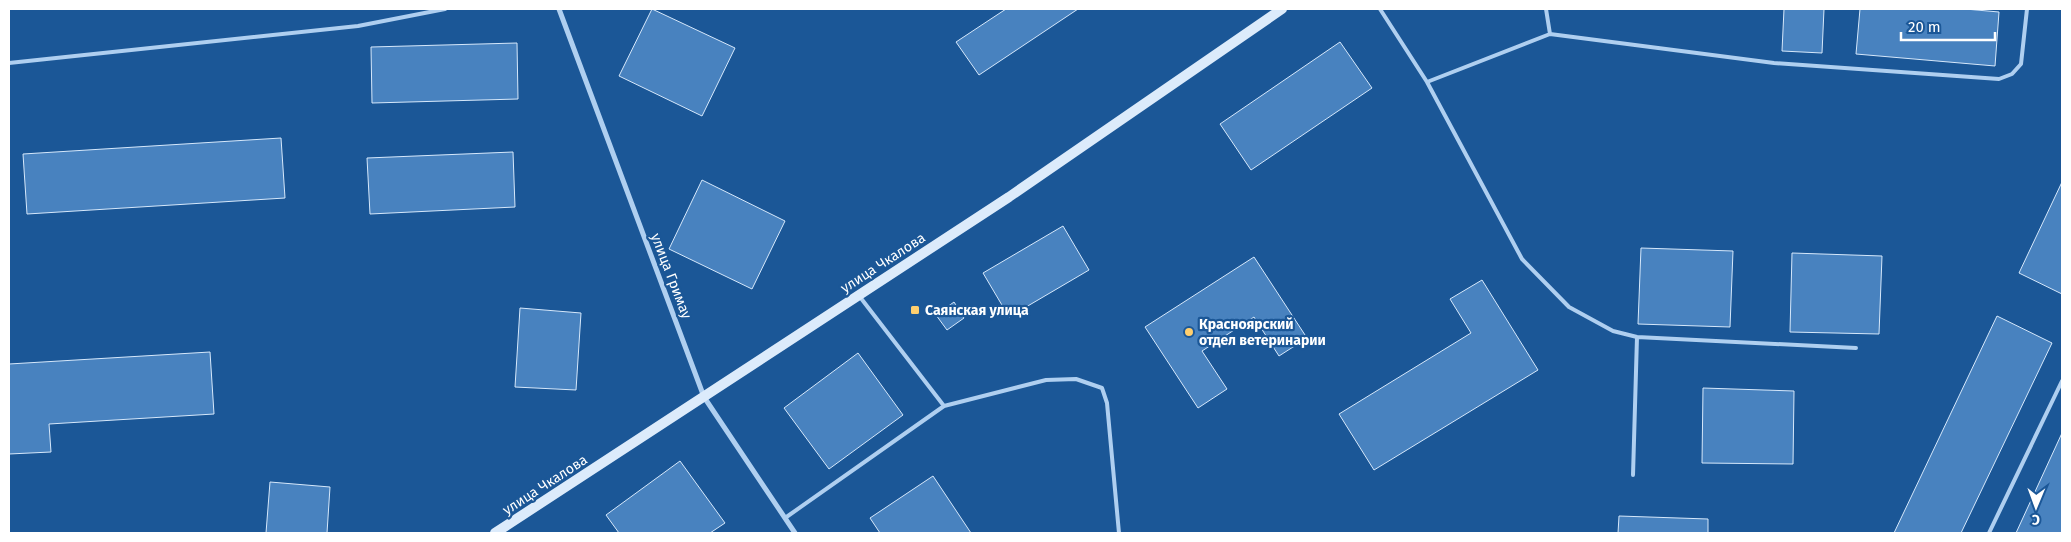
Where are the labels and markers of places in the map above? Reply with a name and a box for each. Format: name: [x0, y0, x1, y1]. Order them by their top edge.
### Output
place label: Саянская улица: [925, 302, 1029, 319]
marker: Саянская улица: [909, 304, 921, 316]
place label: Красноярский отдел ветеринарии: [1199, 316, 1326, 349]
marker: Красноярский отдел ветеринарии: [1183, 326, 1195, 338]

